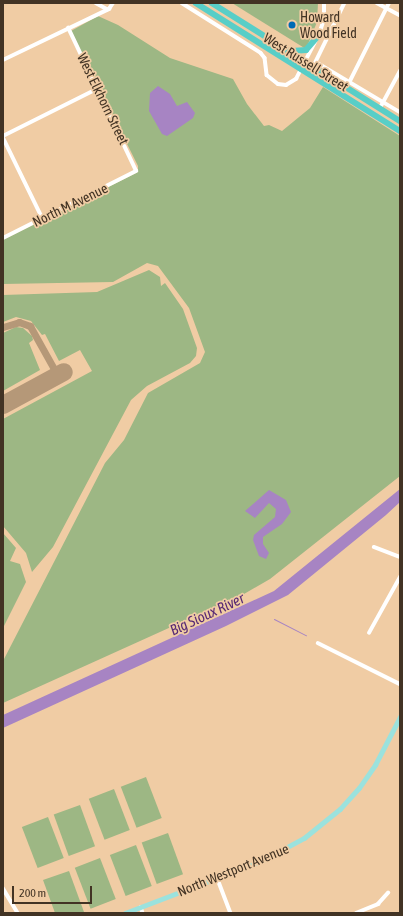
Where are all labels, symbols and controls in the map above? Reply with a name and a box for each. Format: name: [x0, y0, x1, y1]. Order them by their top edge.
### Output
place label: Howard Wood Field: [300, 9, 357, 42]
marker: Howard Wood Field: [287, 20, 297, 30]
street label: West Russell Street: [260, 29, 352, 95]
street label: West Elkhorn Street: [74, 50, 132, 148]
street label: North M Avenue: [30, 180, 110, 230]
water label: Big Sioux River: [167, 589, 247, 639]
street label: North Westport Avenue: [175, 840, 291, 900]
scale bar: [14, 878, 94, 904]
text: 200 m: [19, 886, 46, 900]

